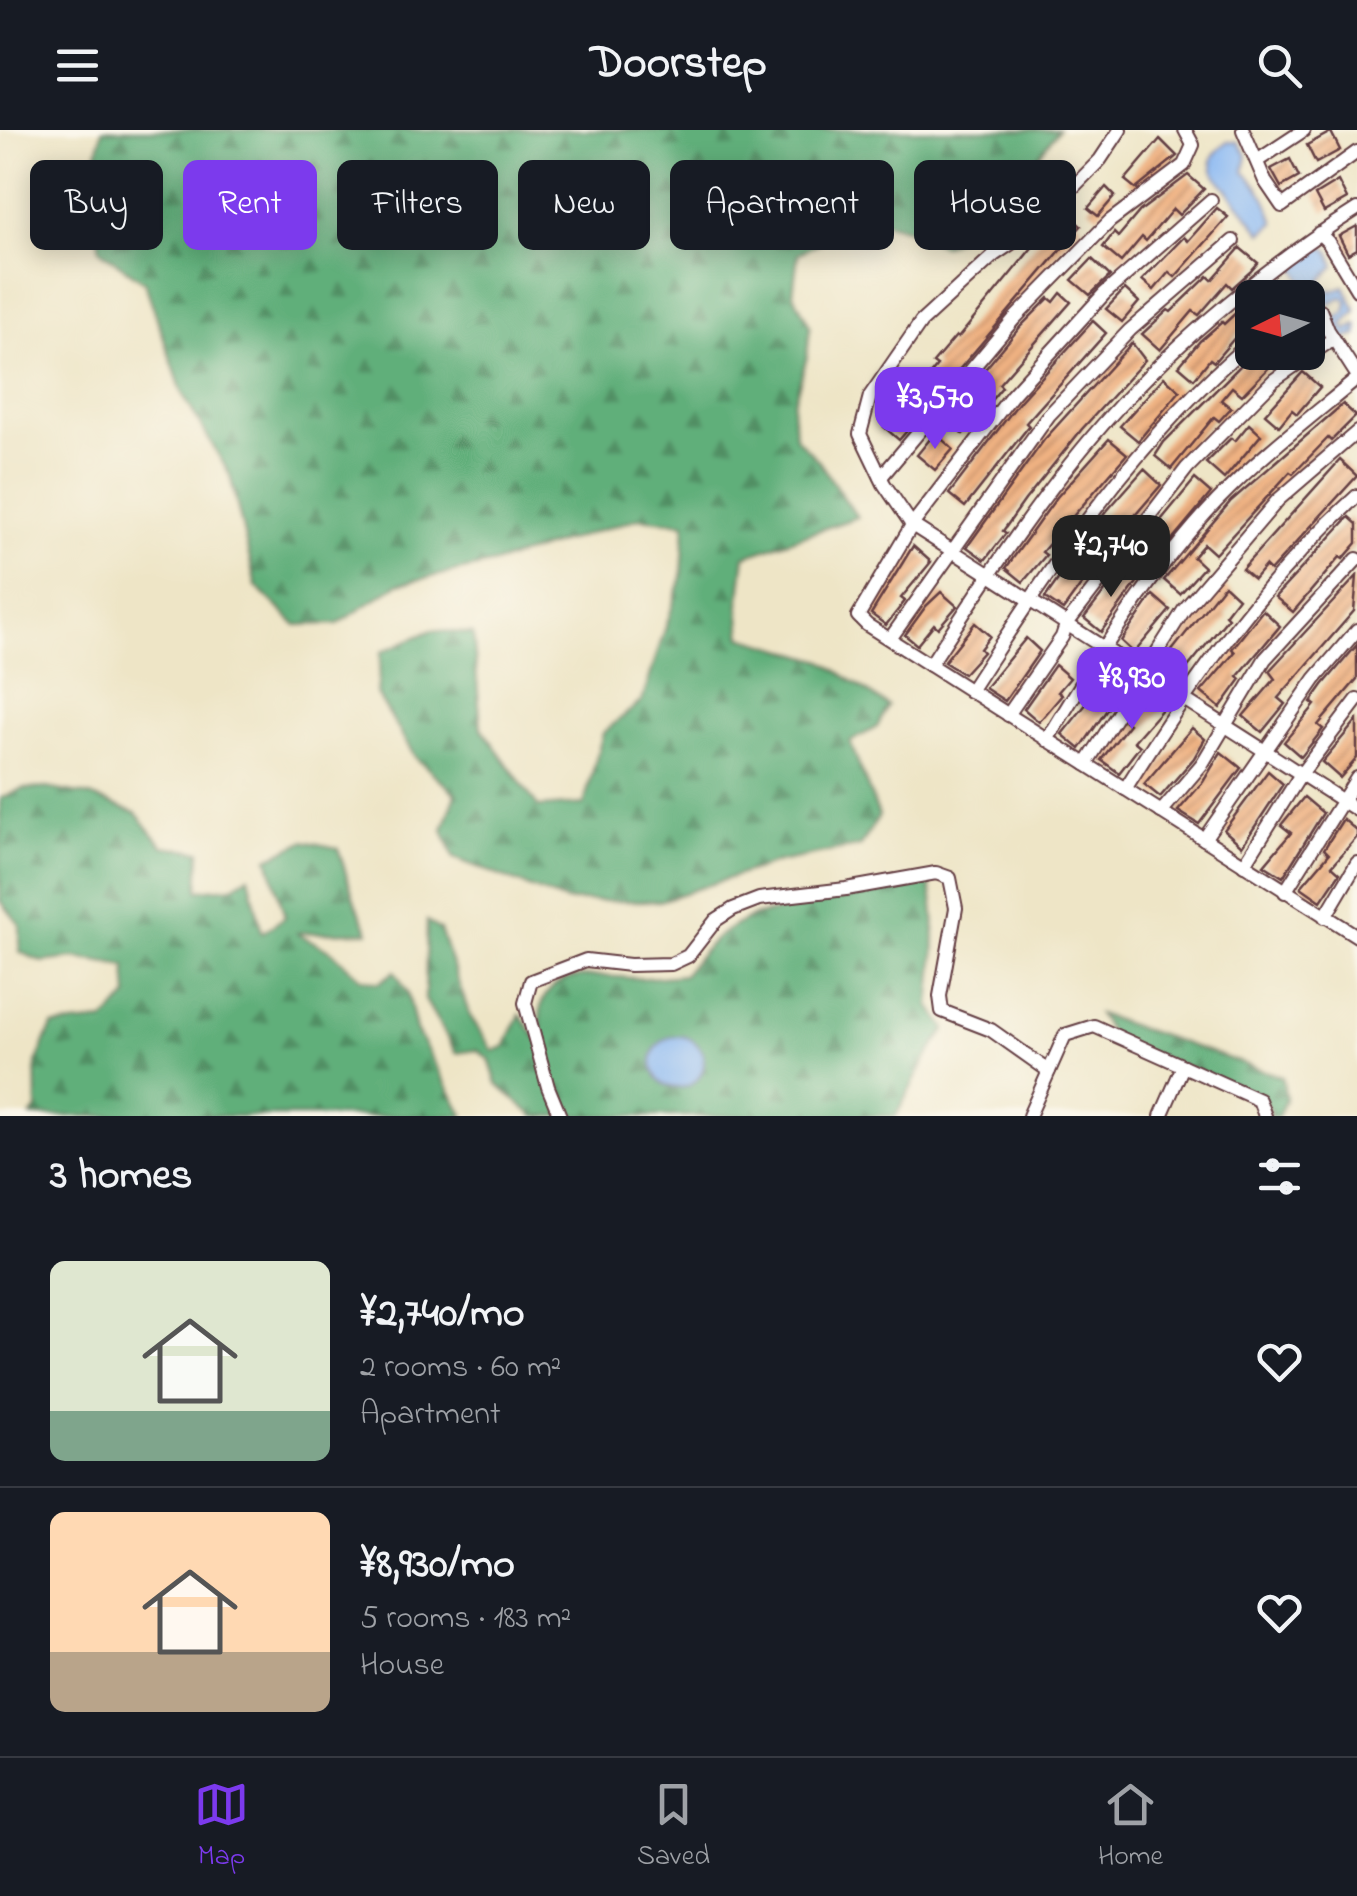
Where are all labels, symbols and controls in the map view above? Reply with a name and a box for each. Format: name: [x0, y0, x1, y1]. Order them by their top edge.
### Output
text: Doorstep: [590, 32, 767, 98]
icon: menu: [50, 38, 105, 93]
icon: search: [1252, 38, 1307, 93]
chip: Buy: [30, 160, 163, 250]
chip: Rent: [183, 160, 317, 250]
chip: Filters: [337, 160, 498, 250]
chip: New: [518, 160, 650, 250]
chip: Apartment: [670, 160, 894, 250]
chip: House: [914, 160, 1076, 250]
north arrow: [1235, 280, 1325, 370]
map controls: [1235, 280, 1325, 370]
pin: ¥3,570: [854, 367, 1016, 452]
text: ¥3,570: [897, 376, 973, 423]
pin: ¥2,740: [1030, 515, 1192, 600]
text: ¥2,740: [1074, 524, 1148, 571]
pin: ¥8,930: [1051, 647, 1213, 732]
text: ¥8,930: [1099, 656, 1165, 703]
text: 3 homes: [50, 1146, 192, 1207]
icon: filters: [1252, 1149, 1307, 1204]
text: ¥2,740/mo: [360, 1284, 525, 1345]
icon: home: [130, 1301, 250, 1421]
icon: heart: [1252, 1334, 1307, 1389]
text: 2 rooms · 60 m²: [360, 1345, 561, 1392]
text: Apartment: [360, 1392, 501, 1439]
text: ¥8,930/mo: [360, 1535, 515, 1596]
icon: home: [130, 1552, 250, 1672]
icon: heart: [1252, 1585, 1307, 1640]
text: 5 rooms · 183 m²: [360, 1596, 571, 1643]
text: House: [360, 1643, 444, 1690]
tab: Map: [194, 1777, 249, 1878]
tab: Saved: [637, 1777, 710, 1878]
tab: Home: [1098, 1777, 1163, 1878]

